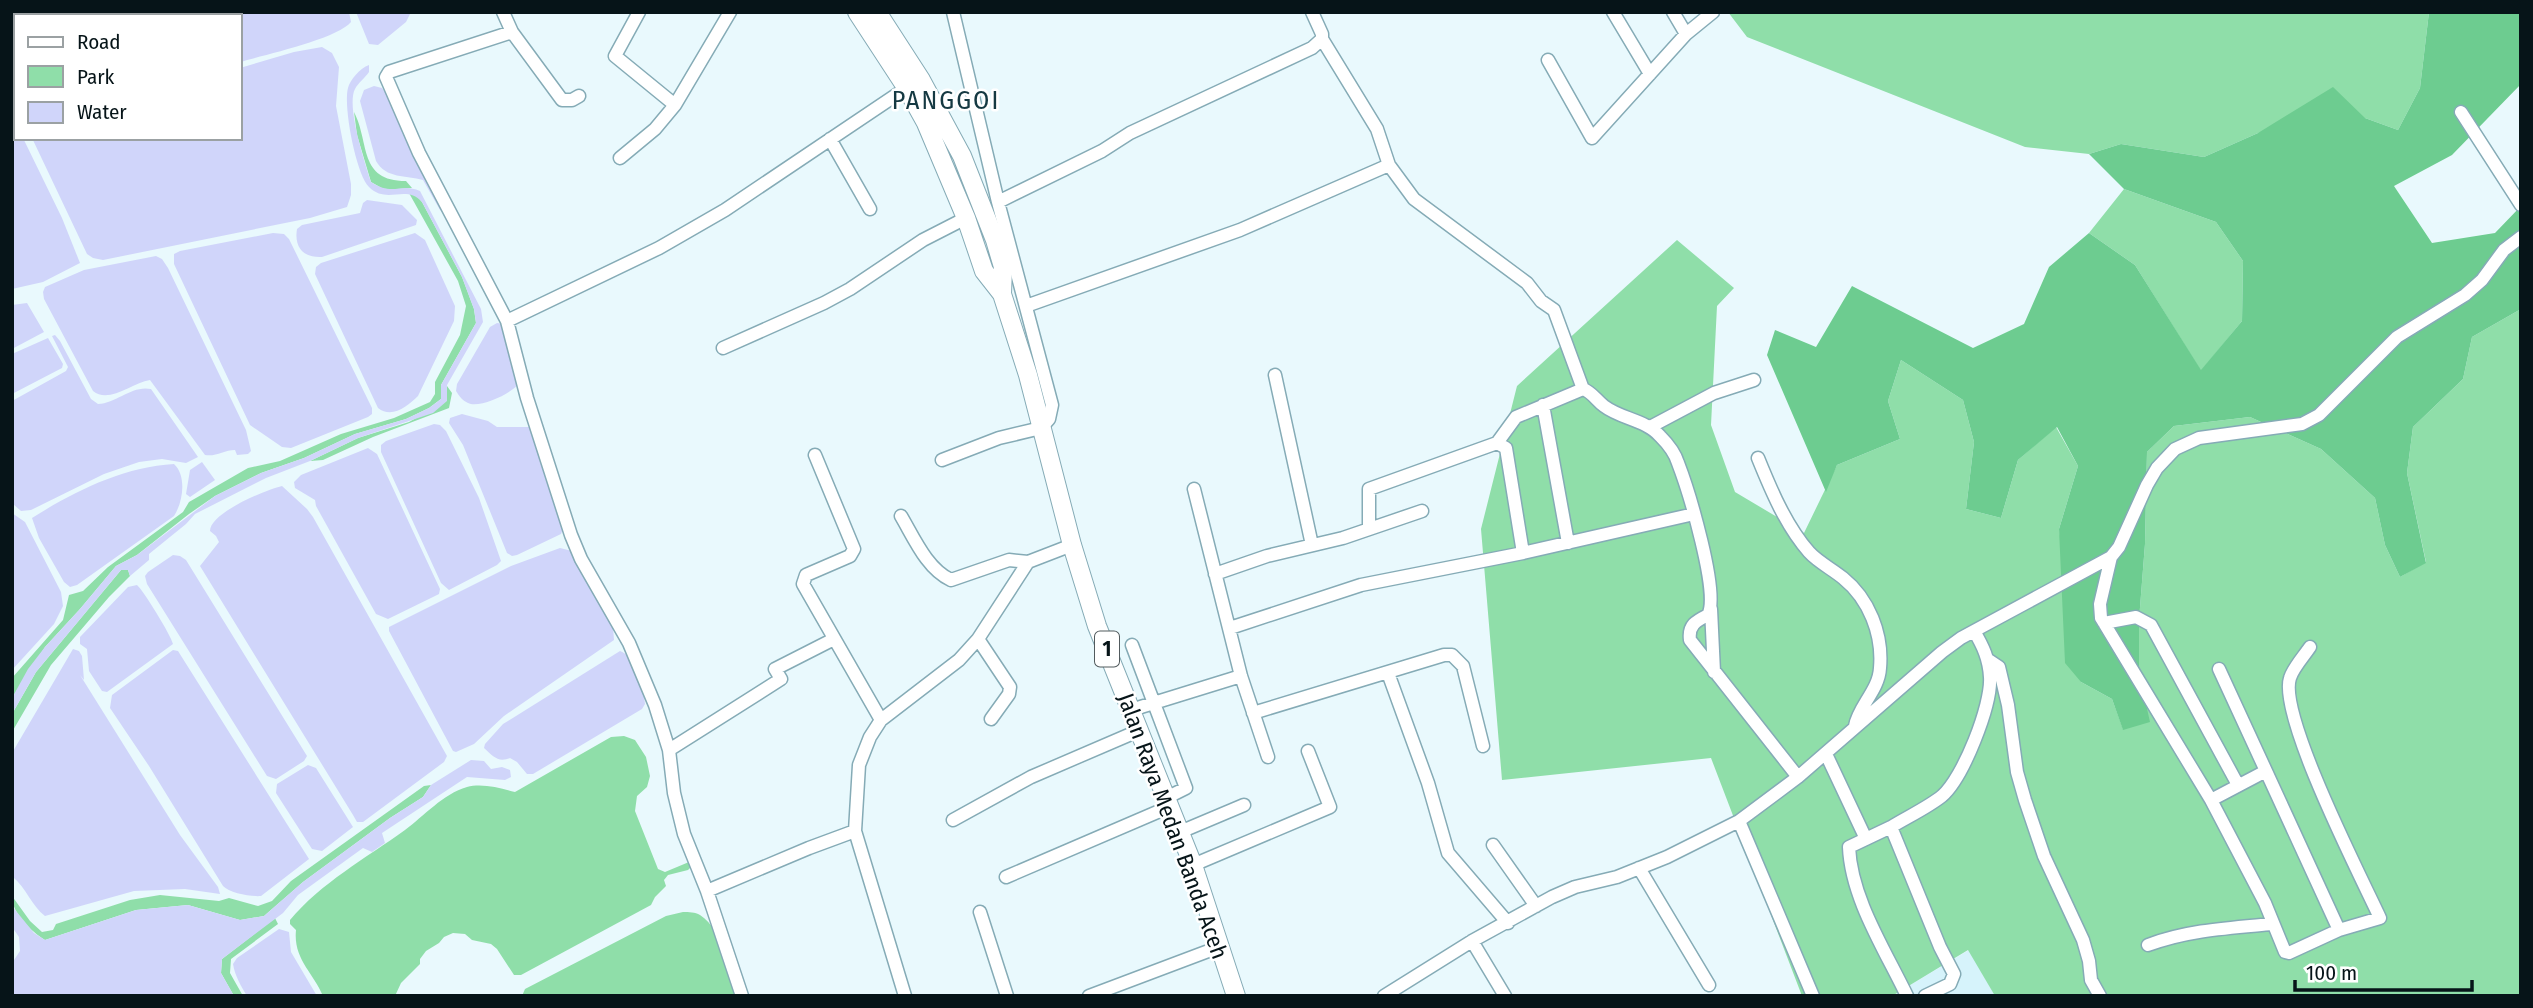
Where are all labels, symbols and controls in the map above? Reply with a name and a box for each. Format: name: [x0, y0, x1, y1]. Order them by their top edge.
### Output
legend: [14, 14, 242, 140]
text: Road: [77, 29, 121, 55]
text: Park: [77, 64, 115, 90]
district label: PANGGOI: [892, 85, 1000, 116]
text: Water: [77, 99, 127, 125]
road number: 1: [1095, 632, 1119, 666]
street label: Jalan Raya Medan Banda Aceh: [1112, 689, 1234, 963]
scale bar: [2295, 948, 2472, 992]
text: 100 m: [2306, 960, 2357, 986]

